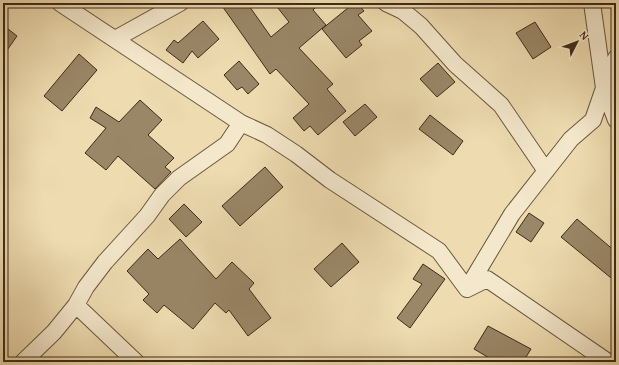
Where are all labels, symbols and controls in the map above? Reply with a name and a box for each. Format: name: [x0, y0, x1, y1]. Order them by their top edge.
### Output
north arrow: [557, 22, 597, 62]
text: N: [576, 27, 593, 44]

